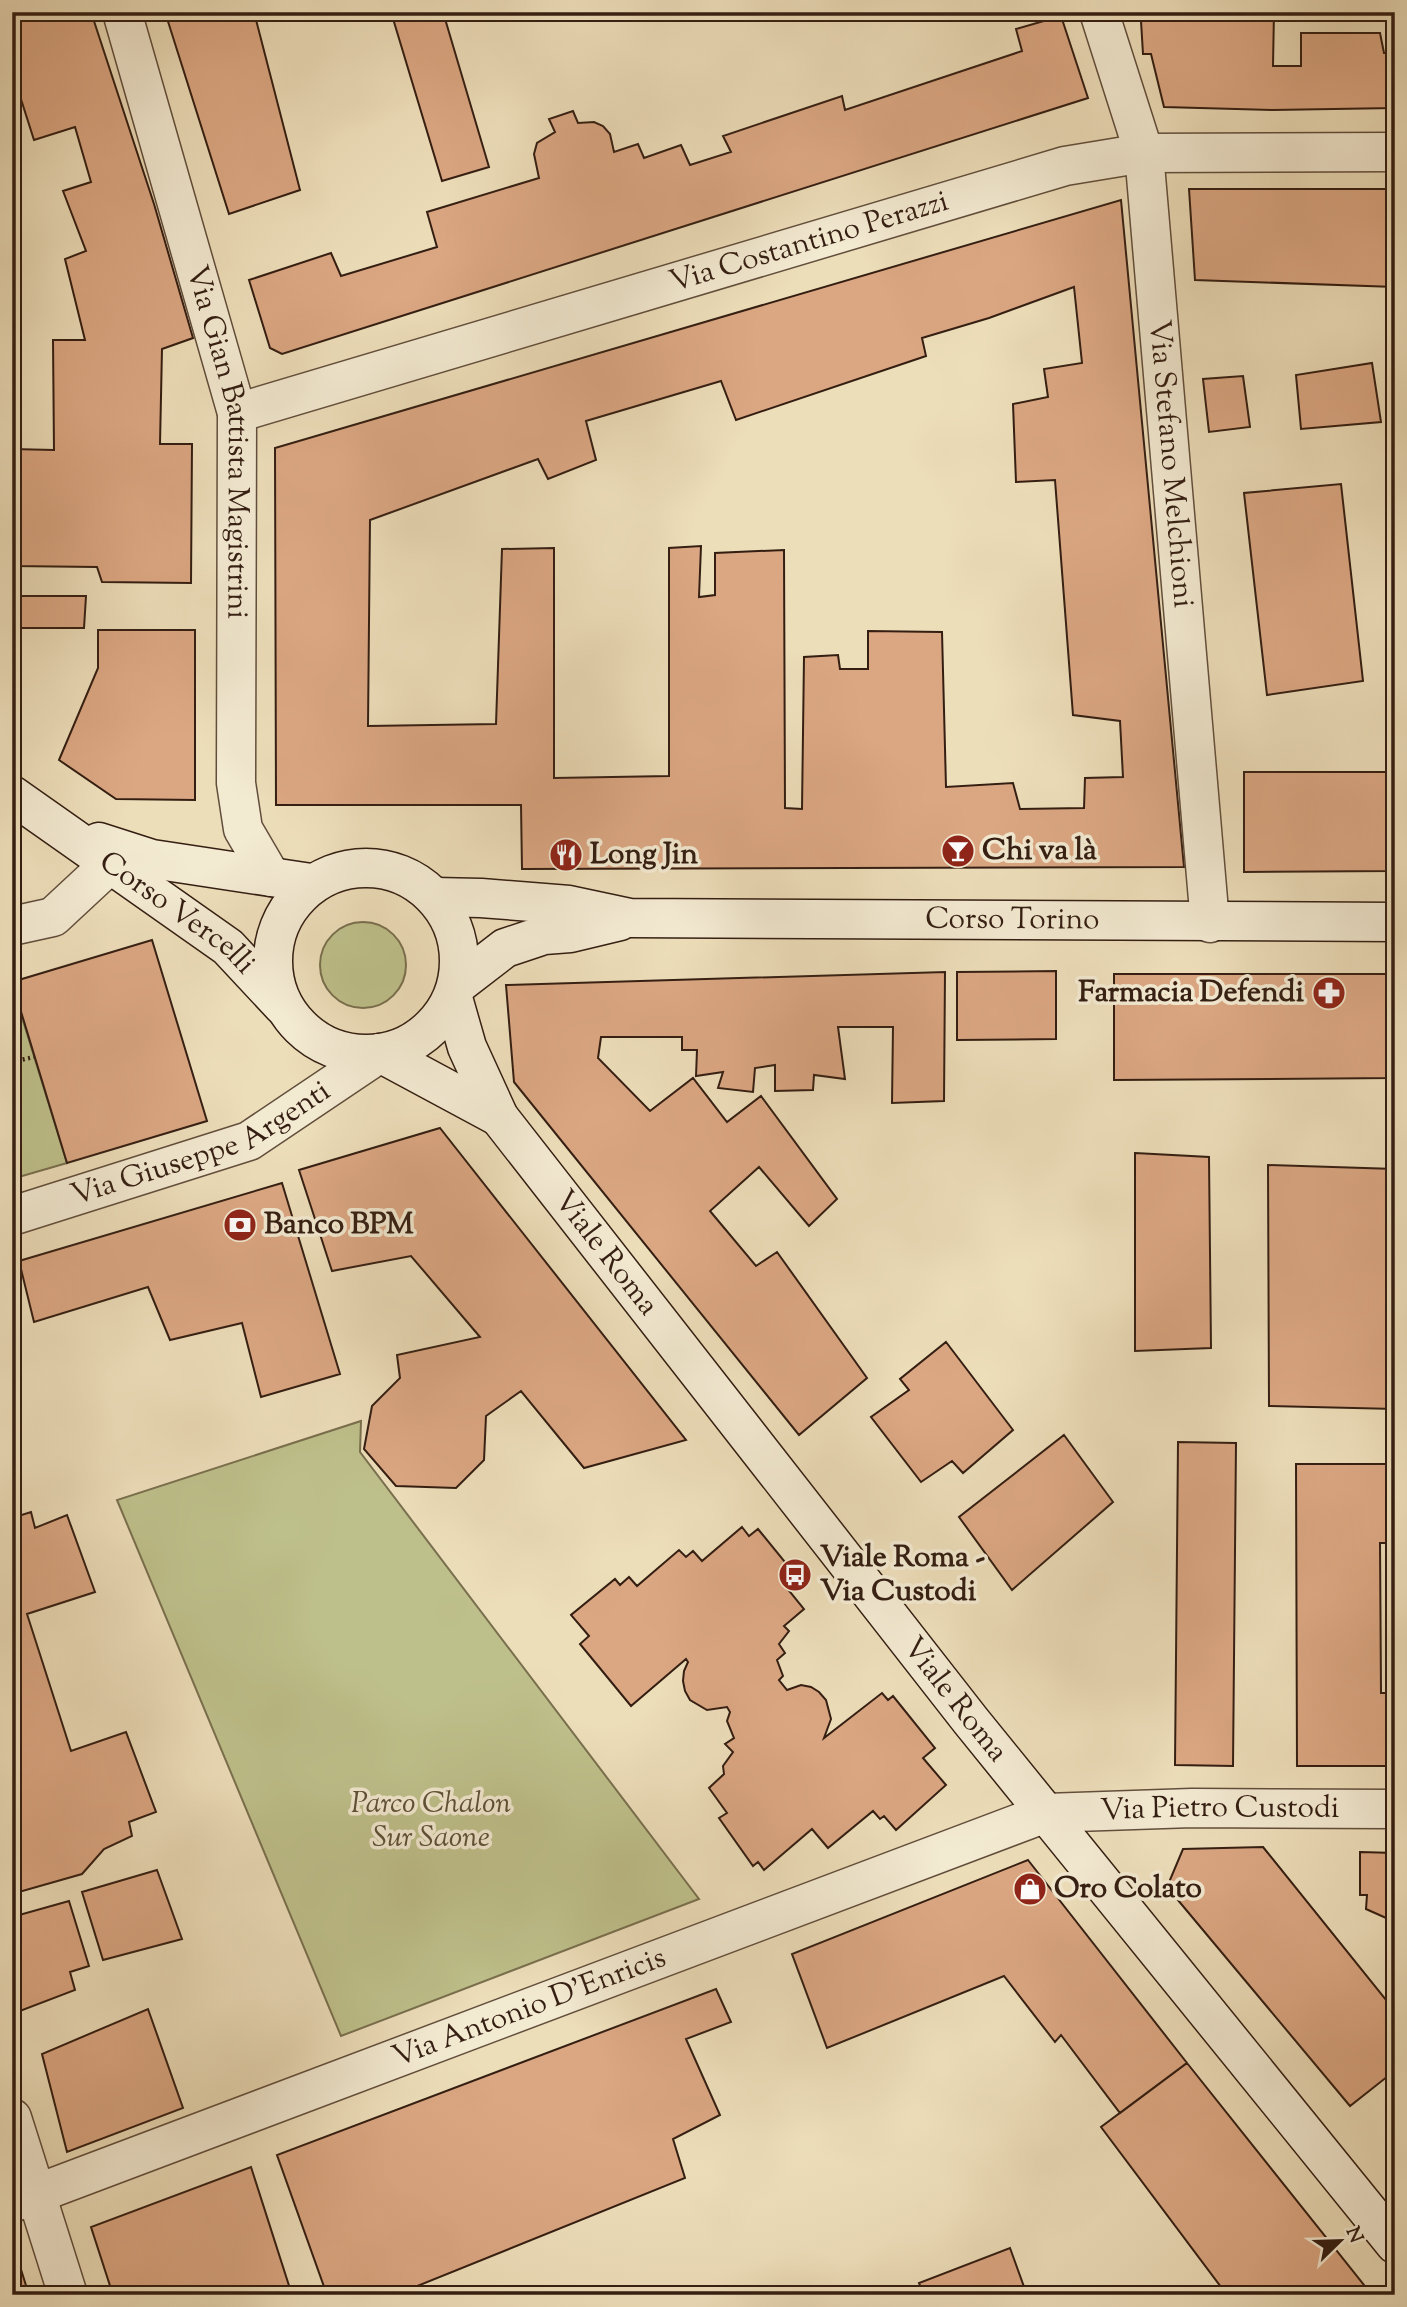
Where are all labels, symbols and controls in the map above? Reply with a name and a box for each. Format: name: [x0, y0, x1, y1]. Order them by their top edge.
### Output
street label: Via Costantino Perazzi: [664, 180, 954, 304]
street label: Via Gian Battista Magistrini: [174, 261, 258, 619]
street label: Via Stefano Melchioni: [1137, 318, 1204, 610]
place label: Chi va là: [982, 830, 1097, 873]
bar icon: Chi va là: [939, 832, 977, 870]
place label: Long Jin: [590, 834, 698, 877]
restaurant icon: Long Jin: [547, 836, 585, 874]
street label: Corso Vercelli: [90, 841, 265, 985]
street label: Corso Torino: [925, 898, 1100, 942]
place label: Farmacia Defendi: [1078, 972, 1304, 1015]
pharmacy icon: Farmacia Defendi: [1310, 974, 1348, 1012]
street label: Via Giuseppe Argenti: [66, 1070, 339, 1217]
street label: Viale Roma: [543, 1181, 668, 1325]
place label: Banco BPM: [264, 1204, 414, 1247]
bank icon: Banco BPM: [221, 1206, 259, 1244]
place label: Viale Roma - Via Custodi: [820, 1537, 986, 1614]
bus stop icon: Viale Roma - Via Custodi: [776, 1556, 814, 1594]
street label: Viale Roma: [892, 1628, 1018, 1772]
park label: Parco Chalon Sur Saone: [351, 1783, 511, 1860]
street label: Via Pietro Custodi: [1099, 1786, 1340, 1833]
place label: Oro Colato: [1054, 1868, 1202, 1911]
shop icon: Oro Colato: [1011, 1870, 1049, 1908]
street label: Via Antonio D'Enricis: [386, 1937, 672, 2079]
north arrow: [1306, 2206, 1376, 2276]
text: N: [1338, 2223, 1369, 2248]

